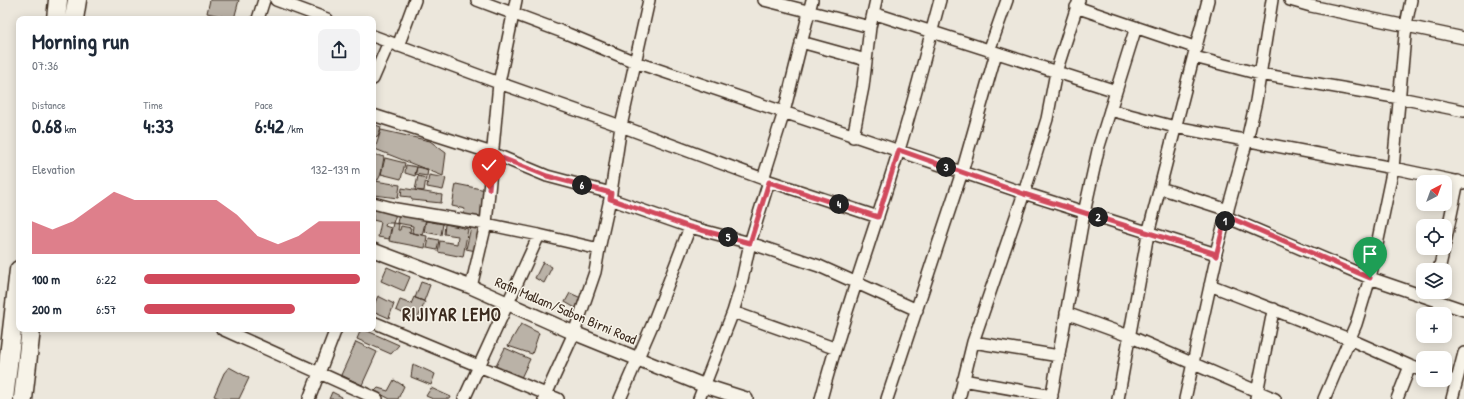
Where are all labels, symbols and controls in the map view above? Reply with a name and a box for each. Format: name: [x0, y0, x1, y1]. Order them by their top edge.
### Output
text: Morning run: [32, 26, 129, 56]
button: share: [318, 29, 360, 71]
text: 07:36: [32, 56, 58, 74]
text: Distance: [32, 98, 66, 112]
text: Time: [143, 98, 163, 112]
text: Pace: [255, 98, 273, 112]
text: 0.68: [32, 112, 62, 139]
text: 4:33: [143, 112, 173, 139]
text: 6:42: [255, 112, 284, 139]
text: km: [62, 122, 76, 136]
text: /km: [284, 122, 303, 136]
pin: [472, 148, 506, 189]
icon: check: [478, 154, 500, 176]
pin: 3: [936, 157, 956, 177]
text: Elevation: [32, 160, 75, 178]
text: 132–139 m: [311, 160, 360, 178]
text: 3: [944, 160, 948, 174]
pin: 6: [572, 175, 592, 195]
north arrow: [1416, 175, 1452, 211]
map controls: [1416, 175, 1452, 387]
text: 6: [580, 178, 584, 192]
pin: 4: [829, 194, 849, 214]
text: 4: [837, 197, 841, 211]
pin: 2: [1088, 207, 1108, 227]
text: 2: [1095, 210, 1101, 224]
pin: 1: [1215, 211, 1235, 231]
text: 1: [1223, 214, 1227, 228]
button: locate: [1416, 219, 1452, 255]
pin: 5: [718, 227, 738, 247]
text: 5: [726, 230, 730, 244]
pin: [1353, 237, 1387, 278]
icon: arrive: [1359, 243, 1381, 265]
button: layers: [1416, 263, 1452, 299]
text: 100 m: [32, 270, 60, 288]
text: 6:22: [96, 270, 116, 288]
street label: Rafin Mallam/Sabon Birni Road: [492, 272, 640, 349]
text: 200 m: [32, 300, 62, 318]
text: 6:57: [96, 300, 116, 318]
district label: RIJIYAR LEMO: [402, 302, 502, 327]
button: +: [1416, 307, 1452, 343]
button: −: [1416, 351, 1452, 387]

